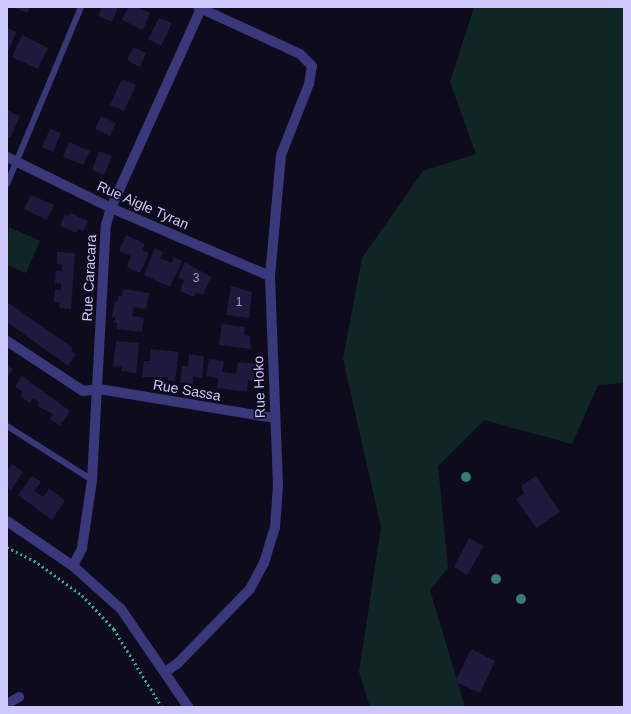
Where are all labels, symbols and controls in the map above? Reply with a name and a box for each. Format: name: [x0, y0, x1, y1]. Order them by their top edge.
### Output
street label: Rue Aigle Tyran: [94, 177, 192, 233]
street label: Rue Caracara: [78, 234, 100, 322]
house number: 3: [193, 272, 199, 286]
house number: 1: [236, 296, 242, 310]
street label: Rue Hoko: [250, 356, 268, 418]
street label: Rue Sassa: [152, 376, 222, 404]

